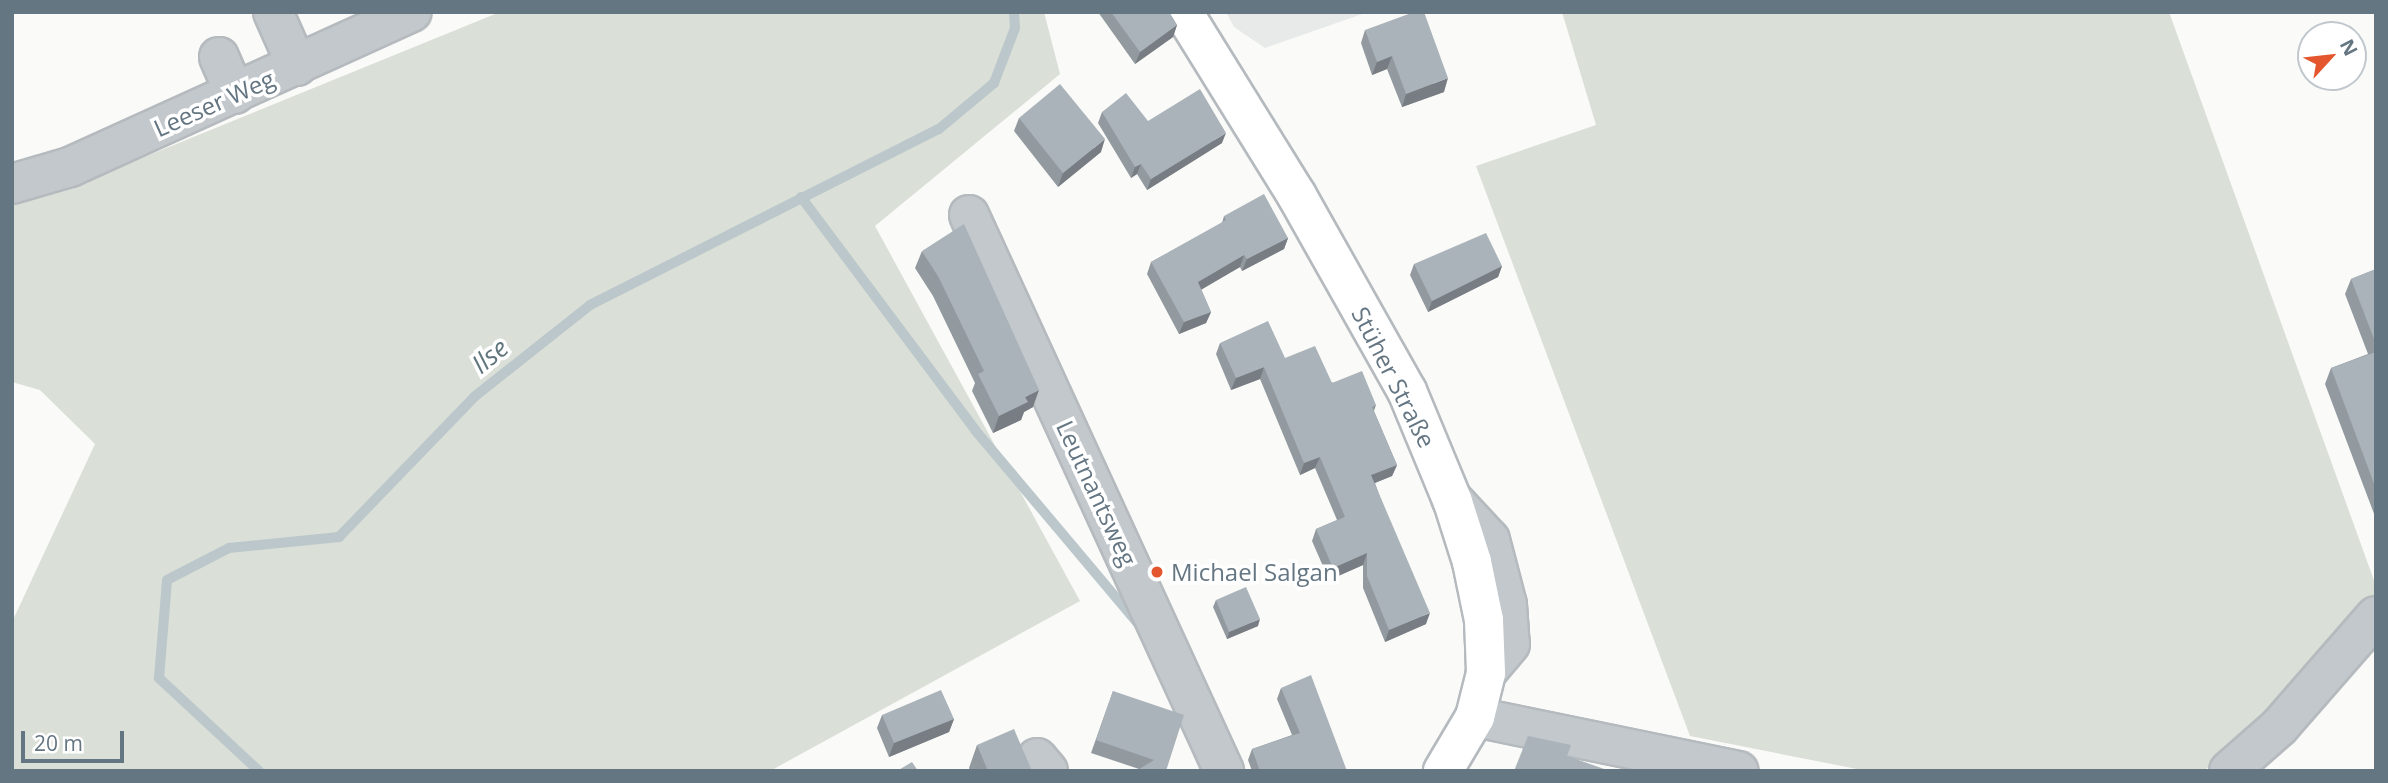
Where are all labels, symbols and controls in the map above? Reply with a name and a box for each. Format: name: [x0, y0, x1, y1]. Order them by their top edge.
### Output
north arrow: [2297, 21, 2367, 91]
text: N: [2334, 35, 2364, 60]
street label: Leeser Weg: [149, 64, 279, 142]
street label: Stüher Straße: [1346, 302, 1442, 452]
water label: Ilse: [466, 332, 514, 380]
street label: Leutnantsweg: [1051, 416, 1143, 570]
place label: Michael Salgan: [1171, 558, 1338, 586]
marker: Michael Salgan: [1149, 564, 1165, 580]
scale bar: [24, 716, 128, 760]
text: 20 m: [34, 729, 83, 757]

